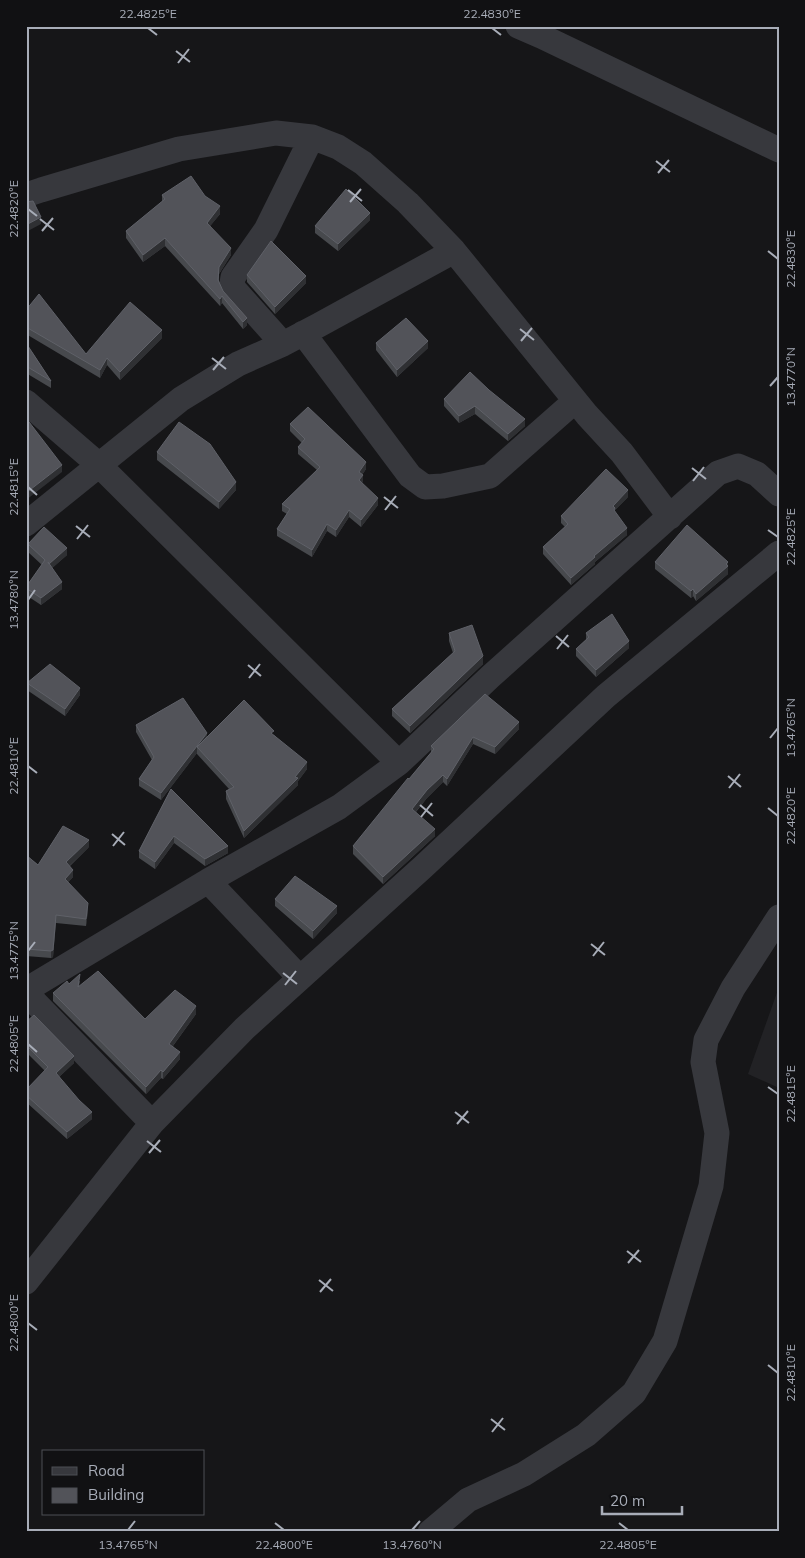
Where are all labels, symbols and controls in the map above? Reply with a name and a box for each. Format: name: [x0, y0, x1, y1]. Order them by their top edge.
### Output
text: 22.4825°E: [119, 6, 177, 21]
text: 22.4830°E: [463, 6, 521, 21]
text: 22.4820°E: [6, 180, 21, 238]
text: 22.4830°E: [783, 230, 798, 288]
text: 13.4770°N: [783, 347, 798, 407]
text: 22.4815°E: [6, 458, 21, 516]
text: 22.4825°E: [783, 508, 798, 566]
text: 13.4780°N: [6, 570, 21, 630]
text: 13.4765°N: [783, 698, 798, 758]
text: 22.4810°E: [6, 737, 21, 795]
text: 22.4820°E: [783, 787, 798, 845]
text: 13.4775°N: [6, 921, 21, 981]
text: 22.4805°E: [6, 1015, 21, 1073]
text: 22.4815°E: [783, 1065, 798, 1123]
text: 22.4800°E: [6, 1294, 21, 1352]
text: 22.4810°E: [783, 1344, 798, 1402]
legend: [42, 1450, 205, 1516]
text: Road: [88, 1461, 125, 1480]
scale bar: [602, 1483, 682, 1515]
text: Building: [88, 1485, 144, 1504]
text: 20 m: [610, 1491, 645, 1510]
text: 13.4765°N: [98, 1537, 158, 1552]
text: 22.4800°E: [255, 1537, 313, 1552]
text: 13.4760°N: [382, 1537, 442, 1552]
text: 22.4805°E: [599, 1537, 657, 1552]

